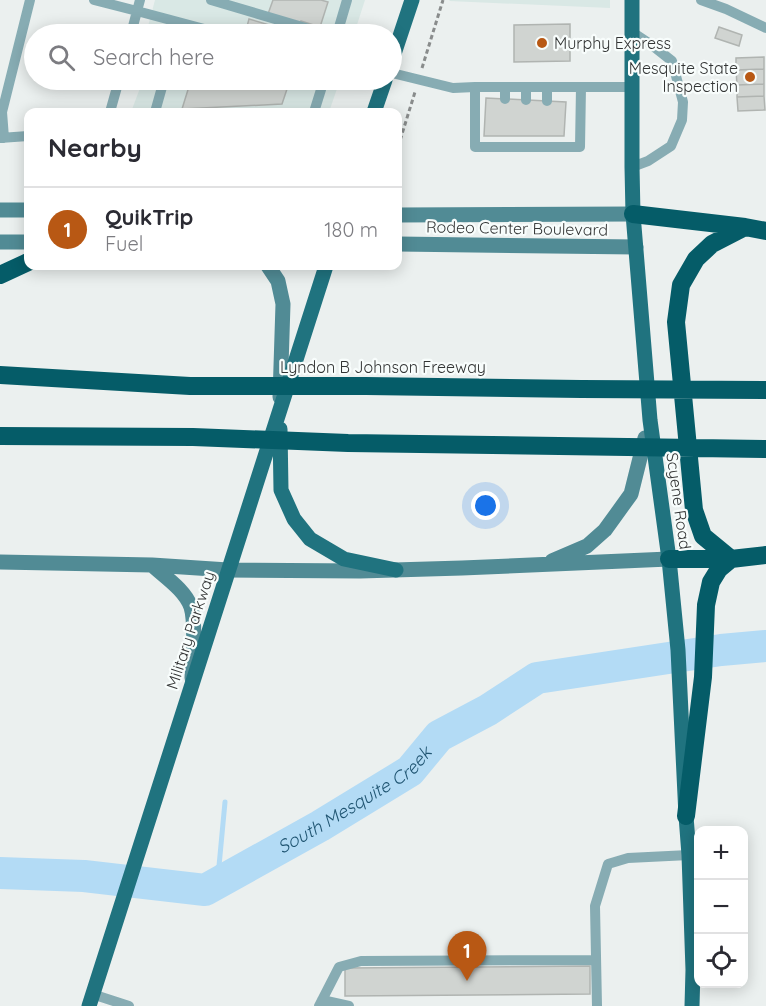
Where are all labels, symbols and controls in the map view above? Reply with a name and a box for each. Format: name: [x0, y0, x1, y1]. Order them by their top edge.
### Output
search box: [24, 24, 402, 90]
place label: Murphy Express: [554, 33, 671, 53]
marker: Murphy Express: [535, 36, 549, 50]
icon: search: [45, 41, 78, 74]
text: Search here: [93, 43, 214, 71]
place label: Mesquite State Inspection: [629, 58, 738, 96]
marker: Mesquite State Inspection: [743, 70, 757, 84]
text: Nearby: [48, 131, 142, 164]
text: QuikTrip: [105, 203, 193, 231]
street label: Rodeo Center Boulevard: [426, 216, 608, 240]
text: 1: [64, 217, 71, 242]
text: 180 m: [324, 217, 378, 242]
text: Fuel: [105, 231, 143, 256]
street label: Lyndon B Johnson Freeway: [280, 357, 486, 377]
street label: Scyene Road: [662, 451, 696, 551]
your location: [471, 491, 500, 520]
street label: Military Parkway: [161, 568, 219, 692]
water label: South Mesquite Creek: [273, 741, 437, 858]
map controls: [694, 826, 748, 988]
button: +: [694, 826, 748, 880]
button: −: [694, 880, 748, 934]
pin: 1: [448, 932, 486, 981]
button: locate: [694, 934, 748, 988]

